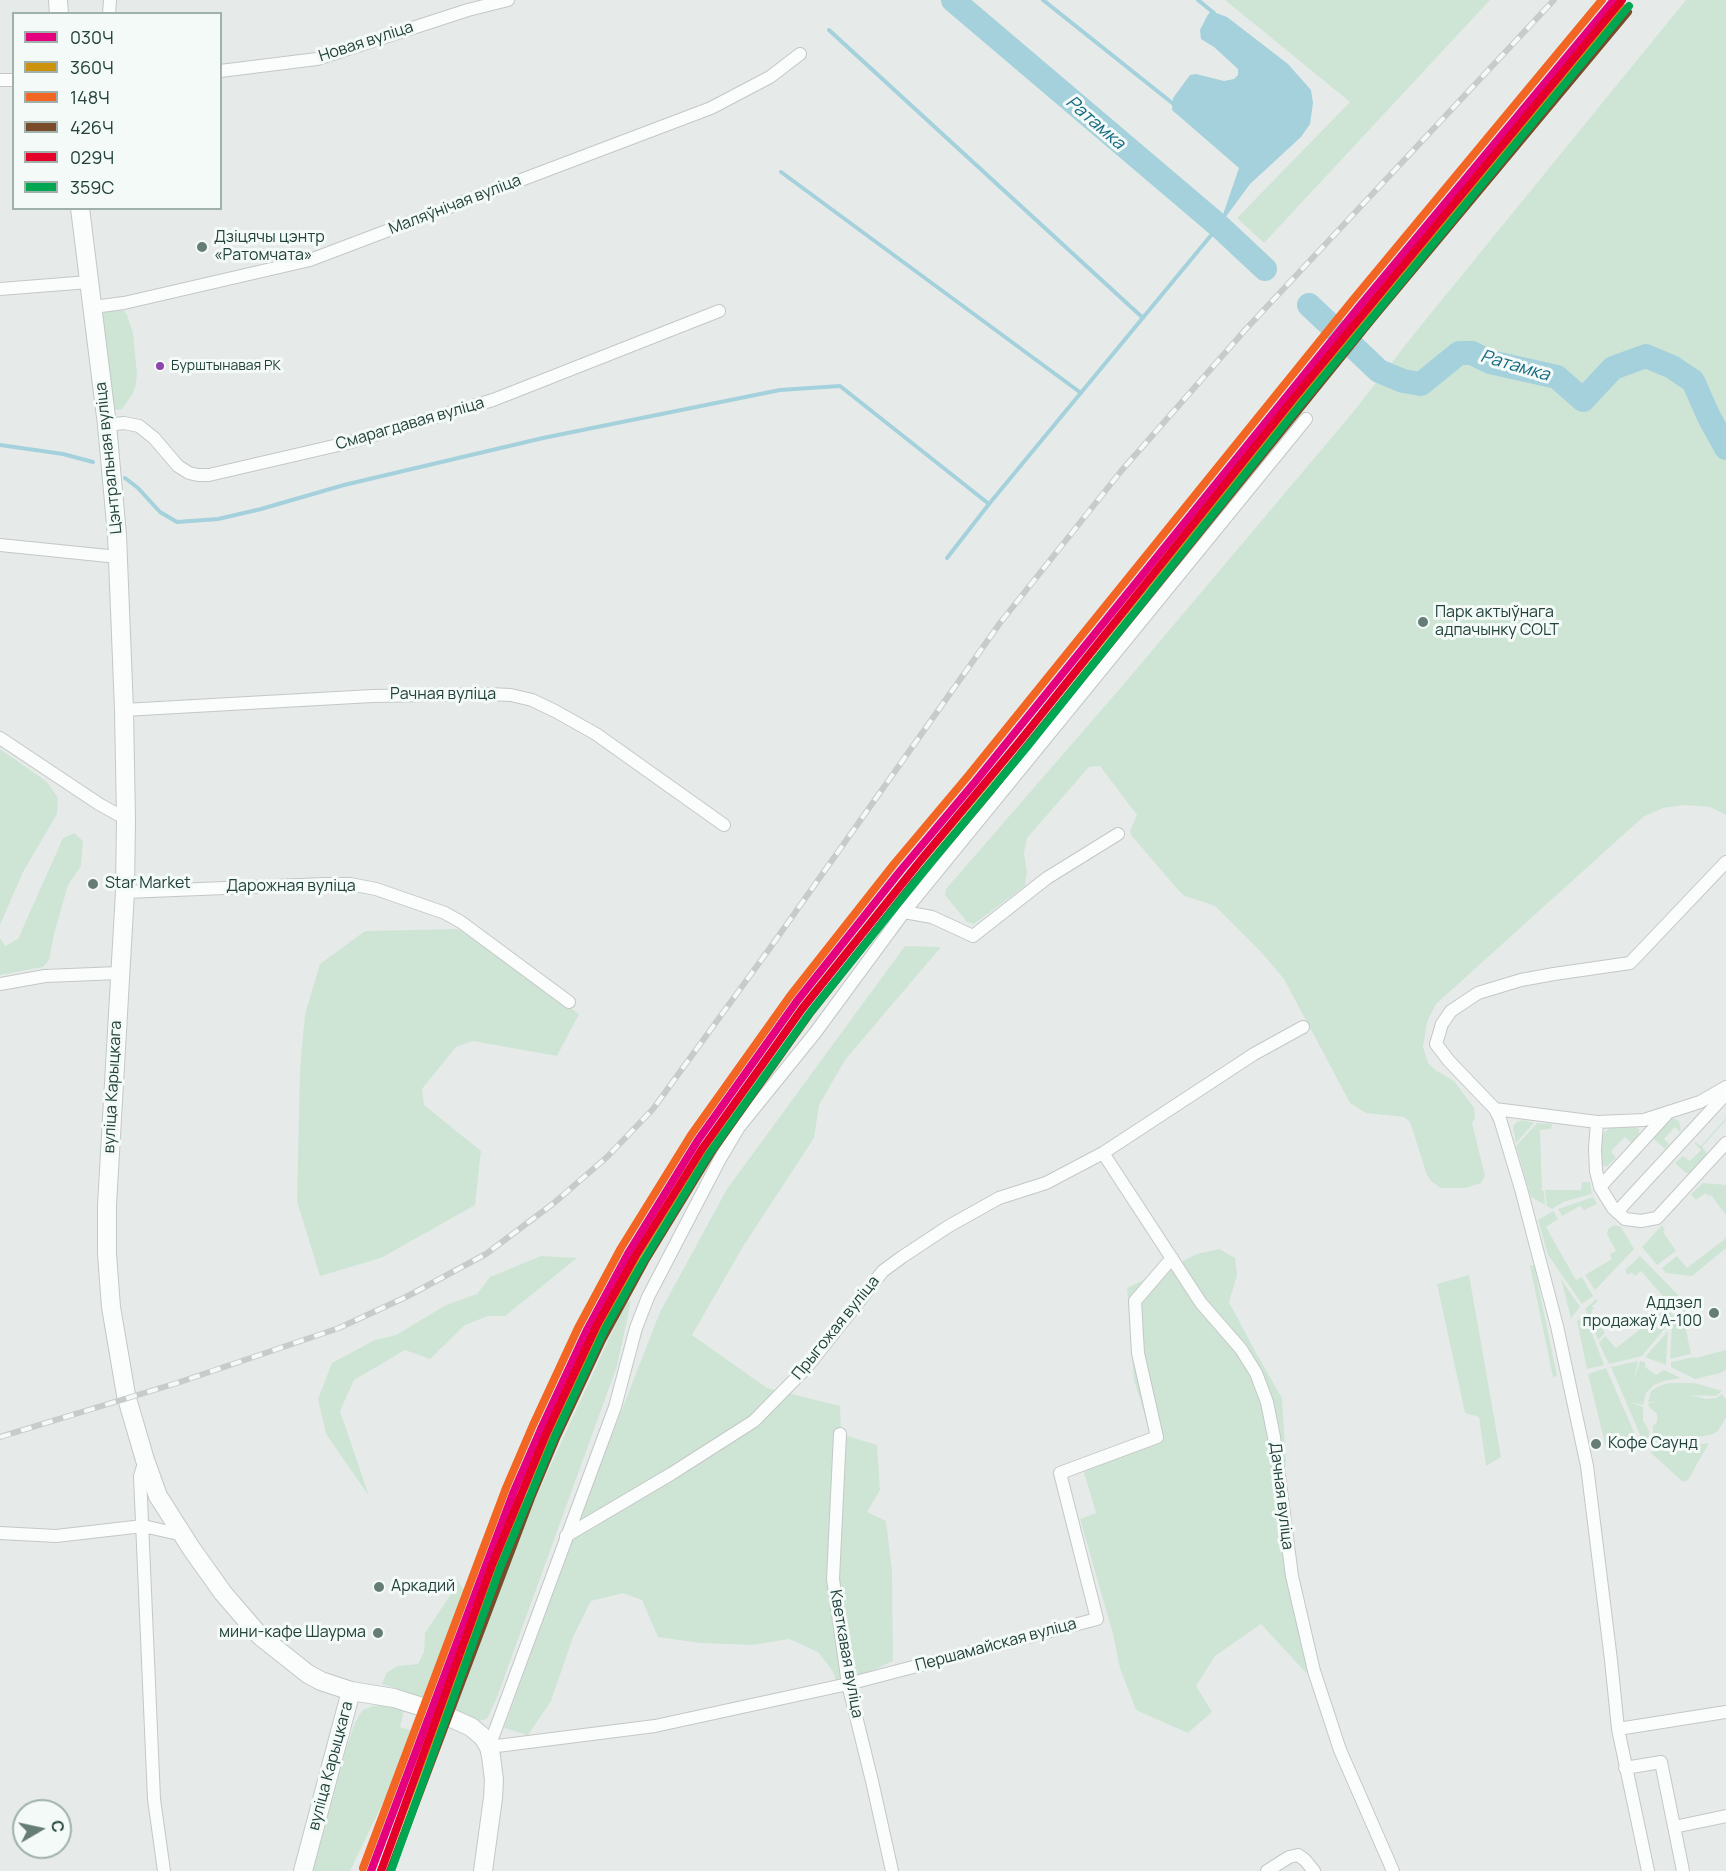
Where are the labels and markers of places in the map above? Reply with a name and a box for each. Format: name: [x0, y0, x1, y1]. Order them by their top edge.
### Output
place label: Дзіцячы цэнтр «Ратомчата»: [214, 228, 325, 266]
marker: Дзіцячы цэнтр «Ратомчата»: [195, 240, 209, 254]
place label: Бурштынавая РК: [171, 358, 281, 374]
marker: Бурштынавая РК: [154, 360, 166, 372]
place label: Парк актыўнага адпачынку COLT: [1435, 603, 1559, 641]
marker: Парк актыўнага адпачынку COLT: [1416, 615, 1430, 629]
place label: Star Market: [105, 874, 191, 894]
marker: Star Market: [86, 877, 100, 891]
place label: Аддзел продажаў А-100: [1583, 1294, 1702, 1332]
marker: Аддзел продажаў А-100: [1707, 1306, 1721, 1320]
place label: Кофе Саунд: [1608, 1434, 1698, 1454]
marker: Кофе Саунд: [1589, 1437, 1603, 1451]
place label: Аркадий: [391, 1577, 455, 1597]
marker: Аркадий: [372, 1580, 386, 1594]
place label: мини-кафе Шаурма: [219, 1623, 366, 1643]
marker: мини-кафе Шаурма: [371, 1626, 385, 1640]

